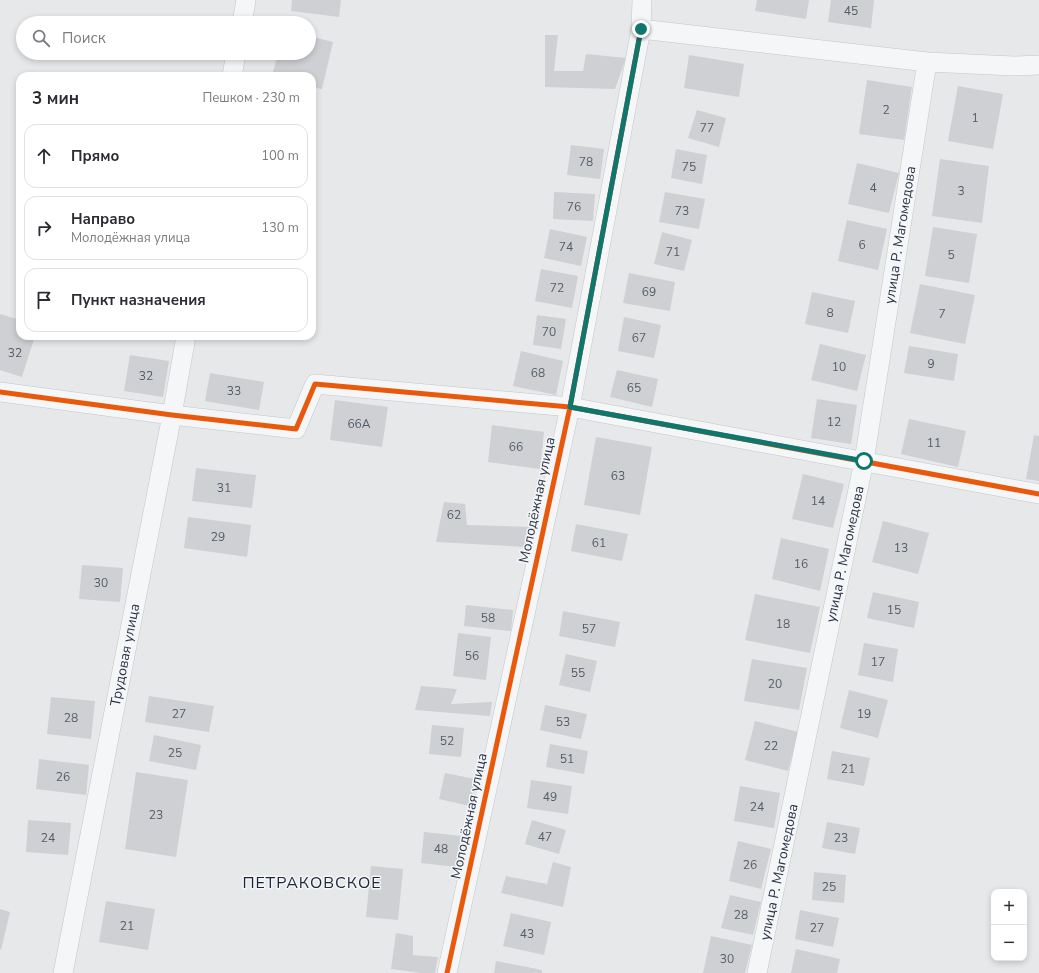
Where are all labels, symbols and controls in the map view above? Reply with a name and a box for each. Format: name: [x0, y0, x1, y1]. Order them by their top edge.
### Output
house number: 45: [844, 3, 858, 19]
search box: [16, 16, 316, 60]
route end: [632, 20, 650, 38]
icon: search: [30, 27, 52, 49]
text: Поиск: [62, 28, 106, 48]
text: 3 мин: [32, 87, 79, 110]
text: Пешком · 230 m: [202, 89, 300, 107]
house number: 2: [882, 102, 890, 118]
house number: 1: [971, 110, 979, 126]
house number: 77: [700, 120, 714, 136]
icon: ahead: [33, 145, 55, 167]
text: Прямо: [71, 146, 119, 166]
text: 100 m: [261, 147, 299, 165]
house number: 78: [579, 154, 593, 170]
house number: 75: [682, 159, 696, 175]
street label: улица Р. Магомедова: [880, 165, 920, 305]
house number: 4: [869, 180, 877, 196]
house number: 3: [957, 183, 965, 199]
house number: 76: [567, 199, 581, 215]
house number: 73: [675, 203, 689, 219]
text: Направо: [71, 209, 135, 229]
icon: right: [33, 217, 55, 239]
text: 130 m: [261, 219, 299, 237]
text: Молодёжная улица: [71, 229, 190, 247]
house number: 6: [858, 237, 866, 253]
house number: 74: [559, 239, 573, 255]
house number: 71: [666, 244, 680, 260]
house number: 5: [947, 247, 955, 263]
house number: 72: [550, 280, 564, 296]
house number: 69: [642, 284, 656, 300]
icon: arrive: [33, 289, 55, 311]
text: Пункт назначения: [71, 290, 206, 310]
house number: 8: [826, 305, 834, 321]
house number: 7: [938, 306, 946, 322]
house number: 70: [542, 324, 556, 340]
house number: 67: [632, 330, 646, 346]
house number: 32: [8, 345, 22, 361]
house number: 9: [927, 356, 935, 372]
house number: 10: [832, 359, 846, 375]
house number: 68: [531, 365, 545, 381]
house number: 32: [139, 368, 153, 384]
house number: 65: [627, 380, 641, 396]
house number: 33: [227, 383, 241, 399]
house number: 12: [827, 414, 841, 430]
house number: 66А: [347, 416, 371, 432]
street label: Молодёжная улица: [514, 435, 560, 565]
house number: 11: [927, 435, 941, 451]
house number: 66: [509, 439, 523, 455]
route start: [855, 452, 873, 470]
house number: 63: [611, 468, 625, 484]
house number: 31: [217, 480, 231, 496]
street label: улица Р. Магомедова: [821, 484, 869, 624]
house number: 14: [811, 493, 825, 509]
house number: 62: [447, 507, 461, 523]
house number: 29: [211, 529, 225, 545]
house number: 61: [592, 535, 606, 551]
house number: 13: [894, 540, 908, 556]
house number: 16: [794, 556, 808, 572]
house number: 30: [94, 575, 108, 591]
street label: Трудовая улица: [106, 602, 144, 708]
house number: 15: [887, 602, 901, 618]
house number: 58: [481, 610, 495, 626]
house number: 18: [776, 616, 790, 632]
house number: 57: [582, 621, 596, 637]
house number: 56: [465, 648, 479, 664]
house number: 17: [871, 654, 885, 670]
house number: 55: [571, 665, 585, 681]
house number: 20: [768, 676, 782, 692]
house number: 27: [172, 706, 186, 722]
house number: 19: [857, 706, 871, 722]
house number: 28: [64, 710, 78, 726]
house number: 53: [556, 714, 570, 730]
house number: 52: [440, 733, 454, 749]
house number: 22: [764, 738, 778, 754]
house number: 25: [168, 745, 182, 761]
street label: Молодёжная улица: [446, 751, 492, 881]
house number: 51: [560, 751, 574, 767]
house number: 21: [841, 761, 855, 777]
house number: 26: [56, 769, 70, 785]
house number: 49: [543, 789, 557, 805]
house number: 24: [750, 799, 764, 815]
street label: улица Р. Магомедова: [755, 802, 803, 942]
house number: 23: [149, 807, 163, 823]
house number: 47: [538, 829, 552, 845]
house number: 24: [41, 830, 55, 846]
house number: 23: [834, 830, 848, 846]
house number: 48: [434, 841, 448, 857]
house number: 26: [743, 857, 757, 873]
district label: ПЕТРАКОВСКОЕ: [242, 872, 382, 894]
house number: 25: [822, 879, 836, 895]
map controls: [991, 889, 1027, 961]
button: +: [991, 889, 1027, 925]
house number: 28: [734, 907, 748, 923]
house number: 21: [120, 918, 134, 934]
house number: 27: [810, 920, 824, 936]
button: −: [991, 925, 1027, 961]
house number: 43: [520, 926, 534, 942]
house number: 30: [720, 951, 734, 967]

